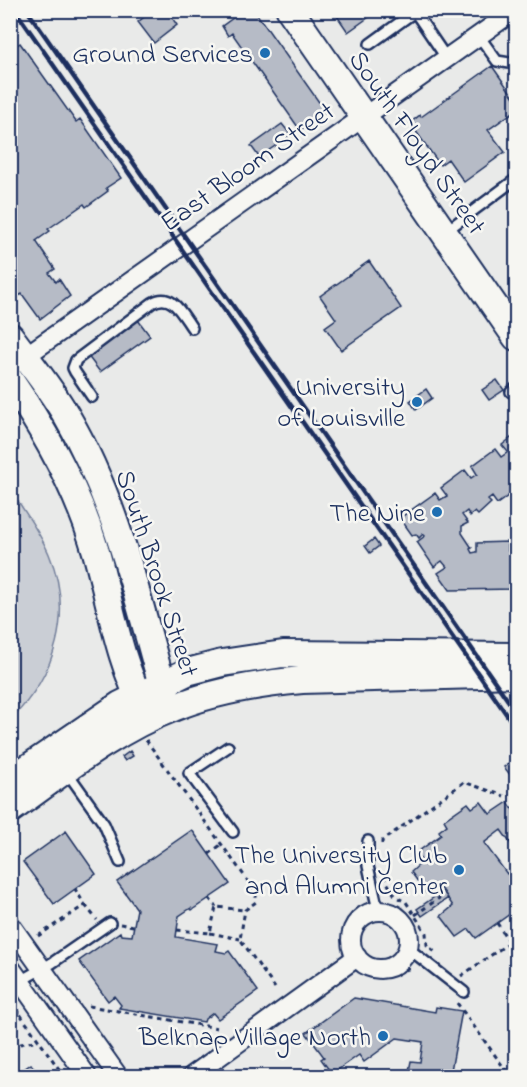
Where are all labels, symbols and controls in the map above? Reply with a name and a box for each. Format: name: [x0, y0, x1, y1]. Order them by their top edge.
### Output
place label: Ground Services: [72, 36, 253, 75]
street label: South Floyd Street: [338, 43, 494, 244]
marker: Ground Services: [258, 46, 272, 60]
street label: East Bloom Street: [153, 93, 344, 243]
place label: University of Louisville: [277, 369, 406, 439]
marker: University of Louisville: [410, 395, 424, 409]
street label: South Brook Street: [104, 465, 208, 682]
place label: The Nine: [329, 495, 426, 534]
marker: The Nine: [430, 505, 444, 519]
place label: The University Club and Alumni Center: [235, 837, 448, 907]
marker: The University Club and Alumni Center: [452, 863, 466, 877]
place label: Belknap Village North: [138, 1019, 371, 1058]
marker: Belknap Village North: [376, 1029, 390, 1043]

